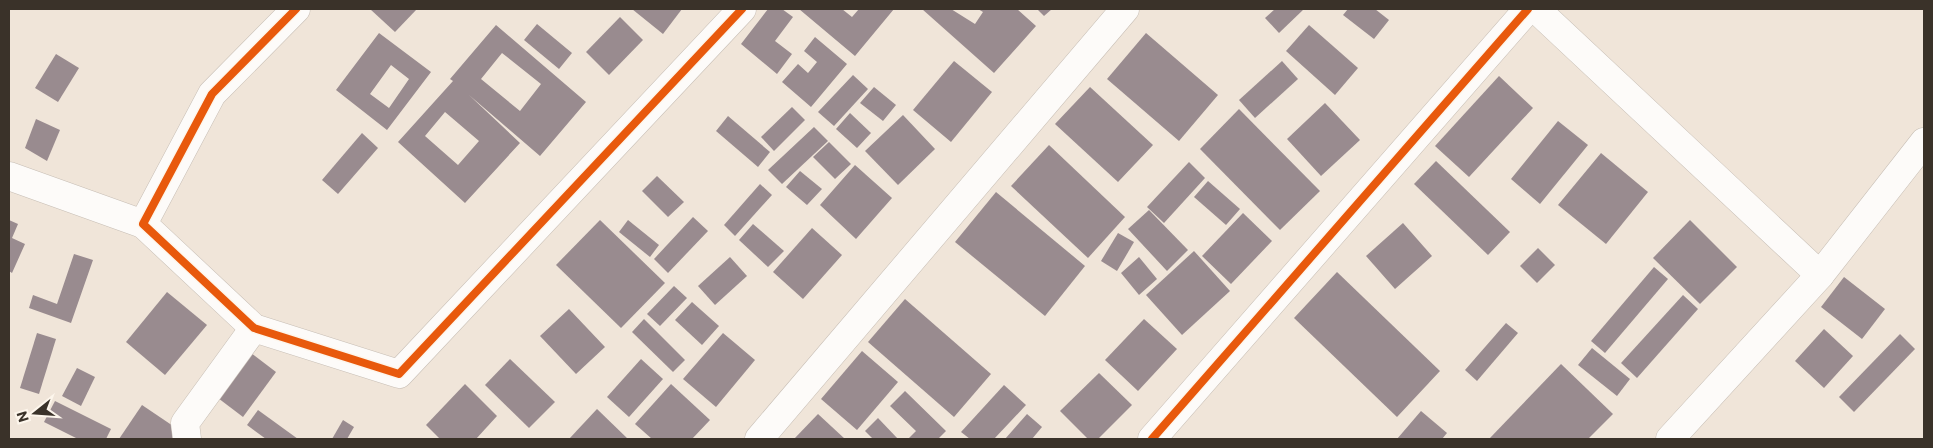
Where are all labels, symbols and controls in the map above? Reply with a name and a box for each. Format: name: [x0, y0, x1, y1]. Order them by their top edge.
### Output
north arrow: [10, 388, 60, 438]
text: N: [12, 409, 32, 424]

